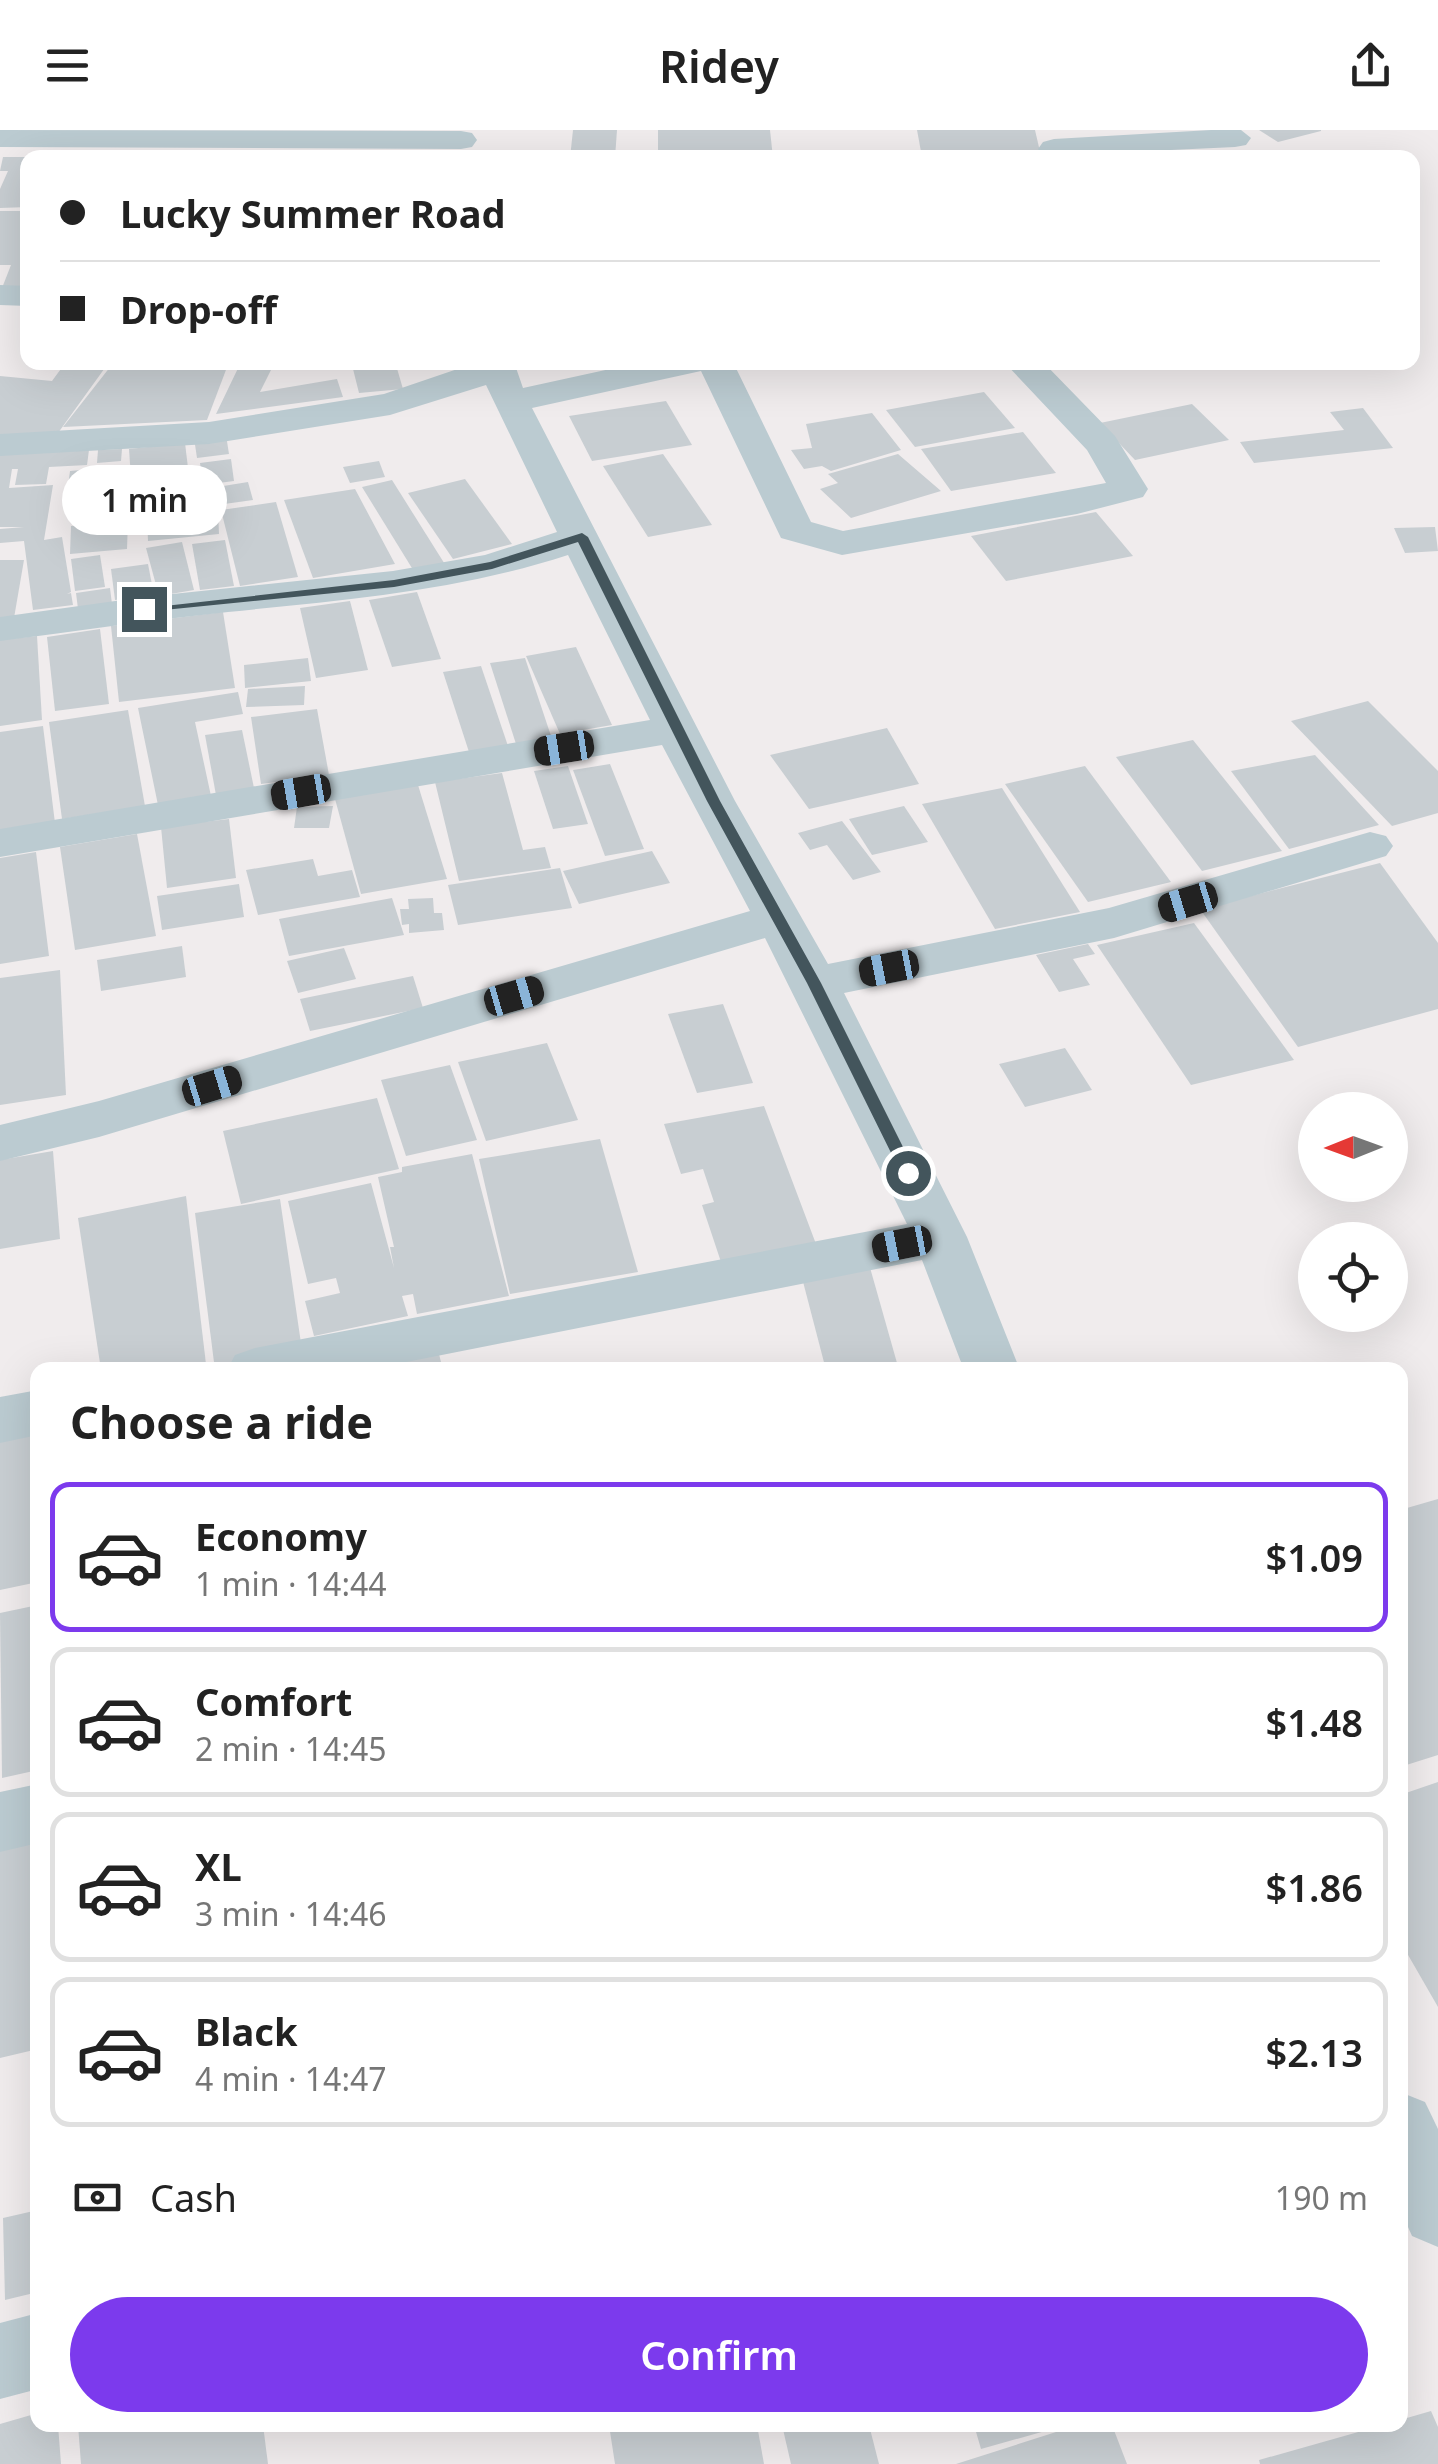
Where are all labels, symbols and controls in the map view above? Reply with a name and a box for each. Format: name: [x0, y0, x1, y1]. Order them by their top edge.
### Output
text: Ridey: [659, 35, 779, 96]
icon: menu: [40, 38, 95, 93]
icon: share: [1343, 38, 1398, 93]
text: Lucky Summer Road: [120, 187, 505, 239]
text: Drop-off: [120, 283, 277, 335]
callout: 1 min: [62, 464, 226, 534]
text: 1 min: [101, 478, 188, 521]
route end: [122, 587, 167, 632]
car: [532, 728, 596, 768]
car: [269, 772, 333, 812]
car: [1155, 879, 1221, 925]
car: [857, 948, 921, 988]
car: [481, 973, 547, 1019]
car: [179, 1063, 245, 1109]
north arrow: [1298, 1092, 1408, 1202]
map controls: [1298, 1092, 1408, 1332]
route start: [886, 1151, 931, 1196]
button: locate: [1298, 1222, 1408, 1332]
car: [870, 1224, 934, 1264]
text: Choose a ride: [70, 1391, 373, 1452]
text: Economy: [195, 1510, 367, 1562]
icon: car: [75, 1512, 165, 1602]
text: $1.09: [1266, 1531, 1363, 1583]
text: 1 min · 14:44: [195, 1562, 387, 1605]
text: Comfort: [195, 1675, 352, 1727]
icon: car: [75, 1677, 165, 1767]
text: $1.48: [1266, 1696, 1363, 1748]
text: 2 min · 14:45: [195, 1727, 387, 1770]
text: XL: [195, 1840, 242, 1892]
icon: car: [75, 1842, 165, 1932]
text: $1.86: [1266, 1861, 1363, 1913]
text: 3 min · 14:46: [195, 1892, 387, 1935]
text: Black: [195, 2005, 298, 2057]
icon: car: [75, 2007, 165, 2097]
text: $2.13: [1266, 2026, 1363, 2078]
text: 4 min · 14:47: [195, 2057, 387, 2100]
icon: cash: [70, 2170, 125, 2225]
text: Cash: [150, 2171, 237, 2223]
text: 190 m: [1275, 2176, 1368, 2219]
button: Confirm: [70, 2297, 1368, 2412]

